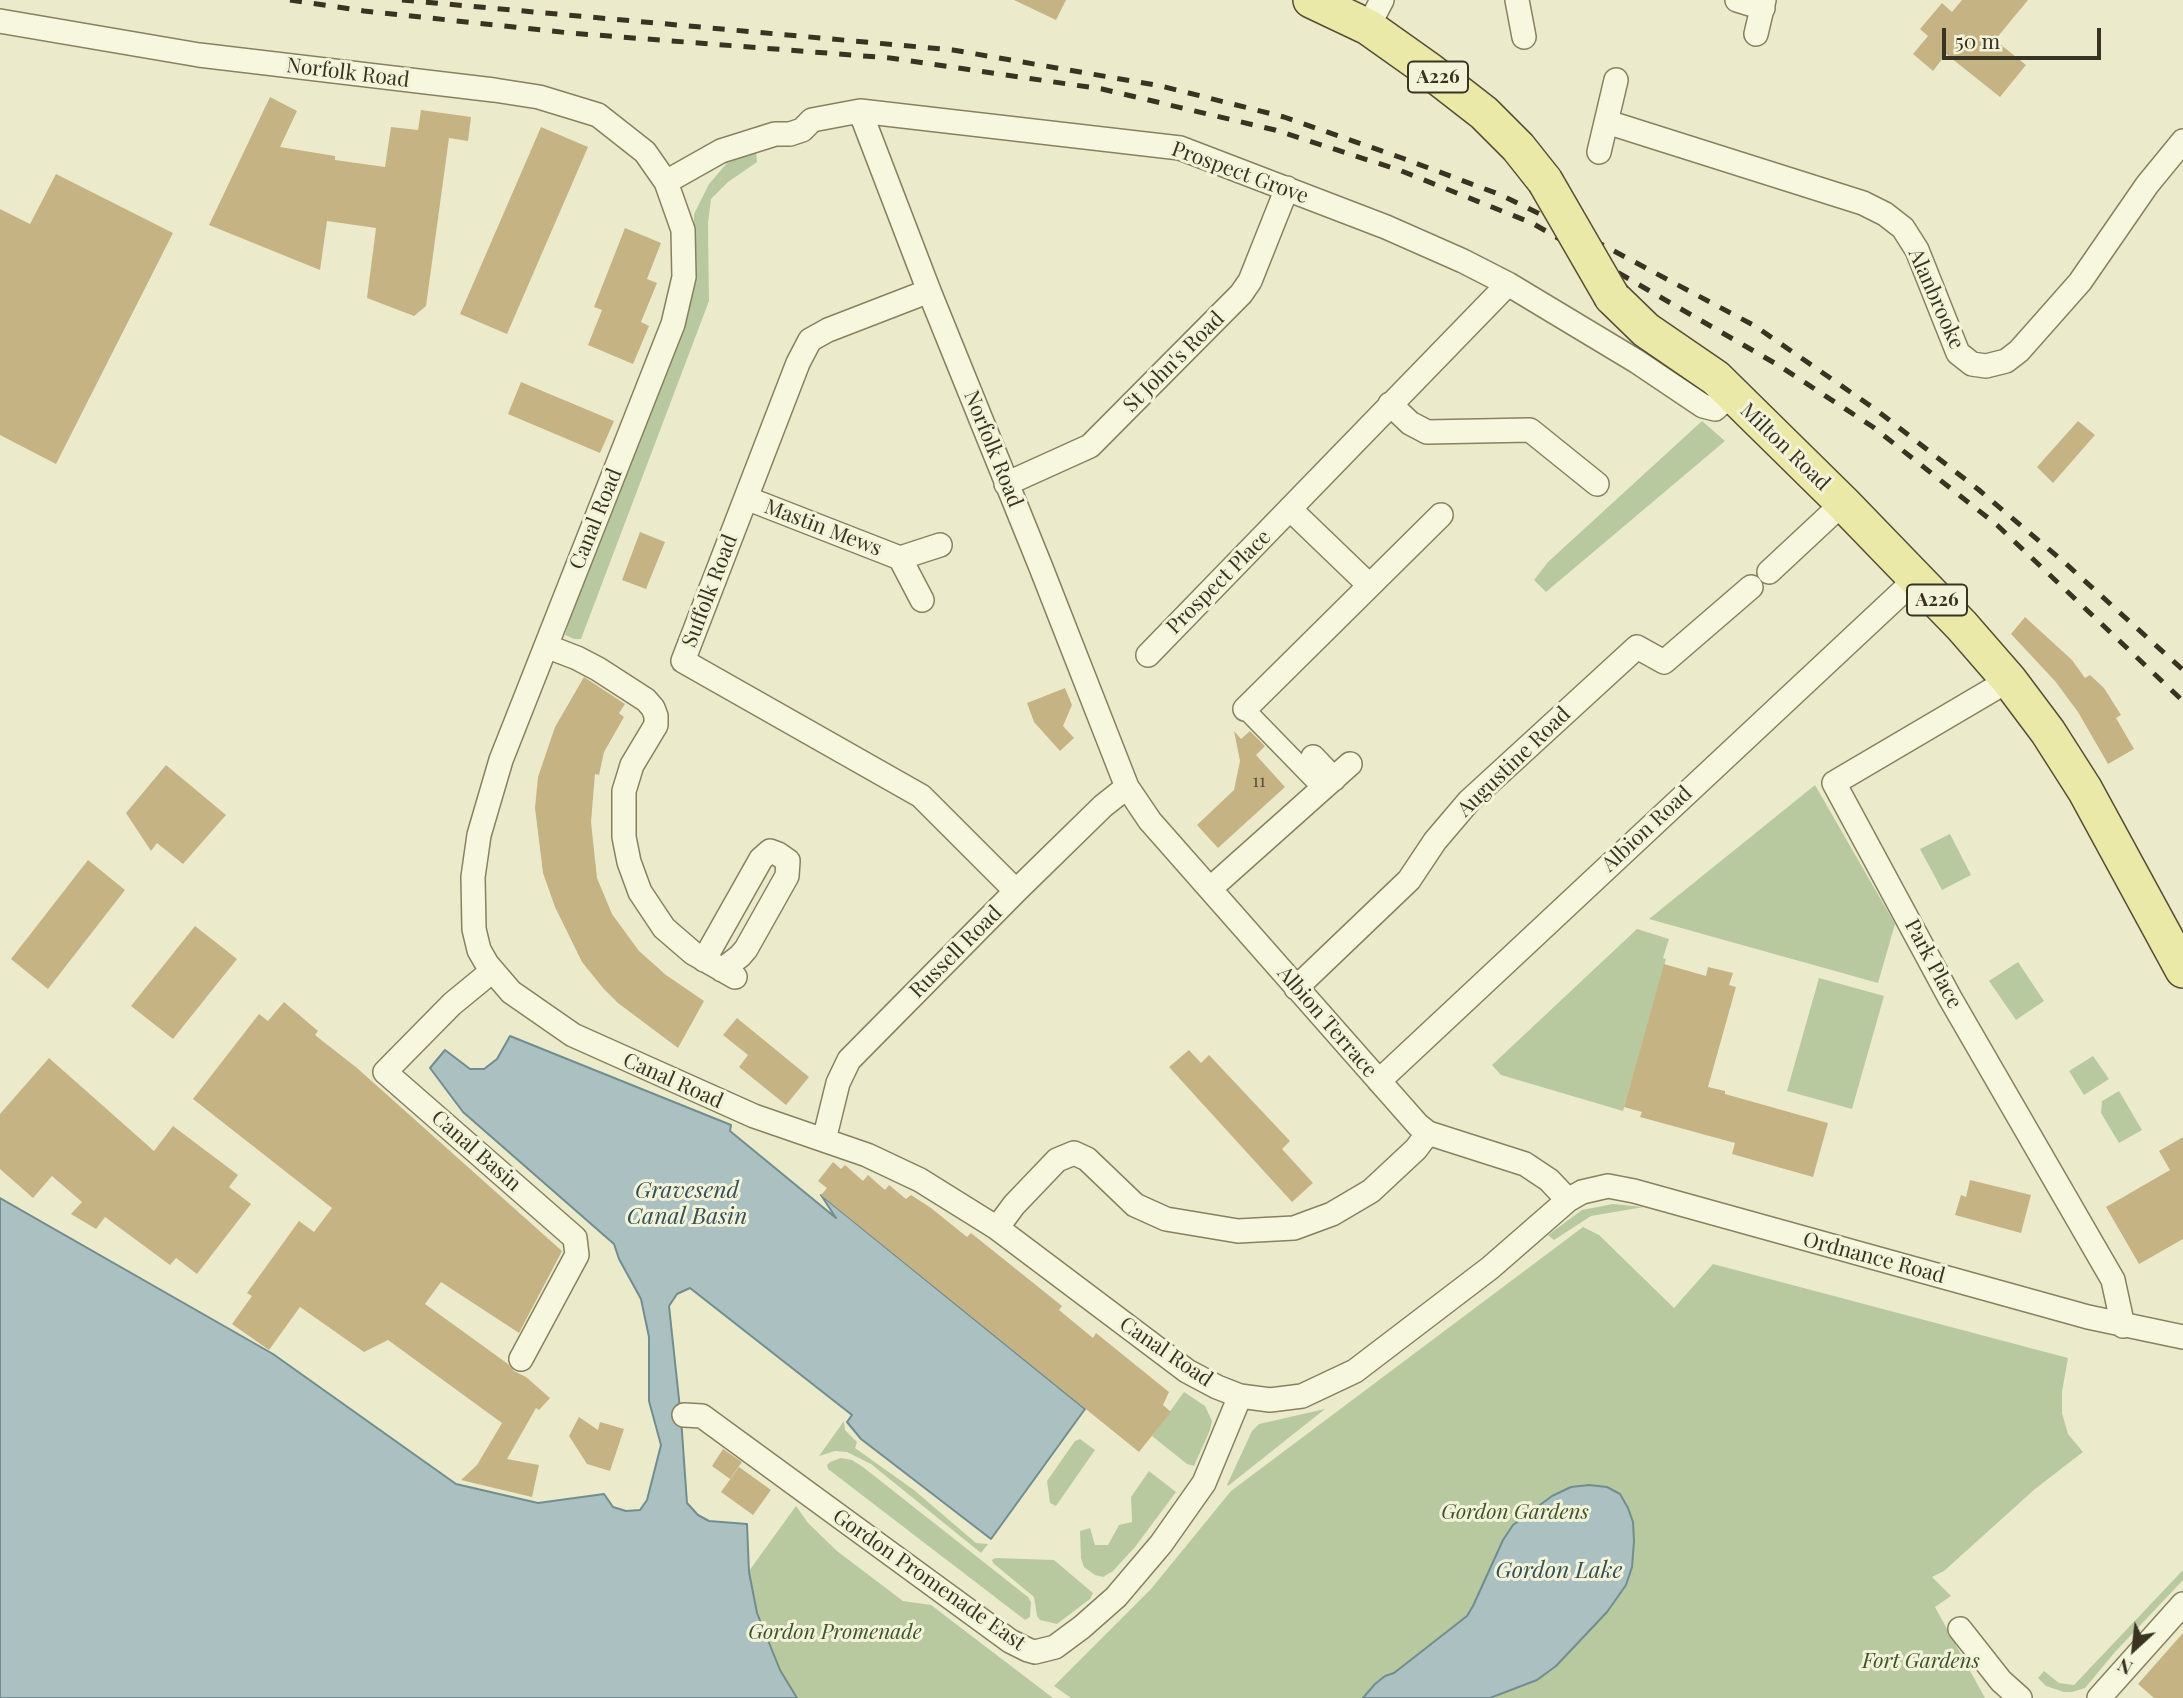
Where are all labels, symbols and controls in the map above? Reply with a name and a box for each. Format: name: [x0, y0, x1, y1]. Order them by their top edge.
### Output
scale bar: [1945, 14, 2104, 58]
text: 50 m: [1955, 26, 2000, 54]
street label: Norfolk Road: [285, 53, 411, 93]
road number: A226: [1408, 61, 1468, 92]
street label: Prospect Grove: [1168, 137, 1312, 209]
street label: Alanbrooke: [1903, 245, 1969, 353]
street label: St John's Road: [1118, 306, 1230, 418]
street label: Norfolk Road: [958, 387, 1028, 511]
street label: Milton Road: [1735, 398, 1835, 496]
street label: Canal Road: [564, 465, 628, 573]
street label: Mastin Mews: [761, 494, 885, 562]
street label: Prospect Place: [1162, 525, 1276, 639]
street label: Suffolk Road: [677, 531, 743, 651]
road number: A226: [1907, 584, 1967, 615]
street label: Augustine Road: [1452, 702, 1576, 822]
house number: 11: [1252, 770, 1266, 792]
street label: Albion Road: [1597, 781, 1697, 877]
street label: Russell Road: [905, 901, 1007, 1003]
street label: Park Place: [1899, 915, 1967, 1013]
street label: Albion Terrace: [1272, 961, 1382, 1083]
street label: Canal Road: [619, 1048, 727, 1114]
street label: Canal Basin: [426, 1105, 526, 1197]
water label: Gravesend Canal Basin: [627, 1177, 747, 1231]
street label: Ordnance Road: [1800, 1227, 1948, 1289]
street label: Canal Road: [1115, 1312, 1217, 1392]
park label: Gordon Gardens: [1441, 1499, 1589, 1525]
street label: Gordon Promenade East: [828, 1504, 1030, 1656]
water label: Gordon Lake: [1496, 1557, 1622, 1585]
north arrow: [2099, 1614, 2169, 1684]
park label: Gordon Promenade: [748, 1619, 922, 1645]
park label: Fort Gardens: [1862, 1648, 1980, 1674]
text: N: [2112, 1653, 2136, 1682]

